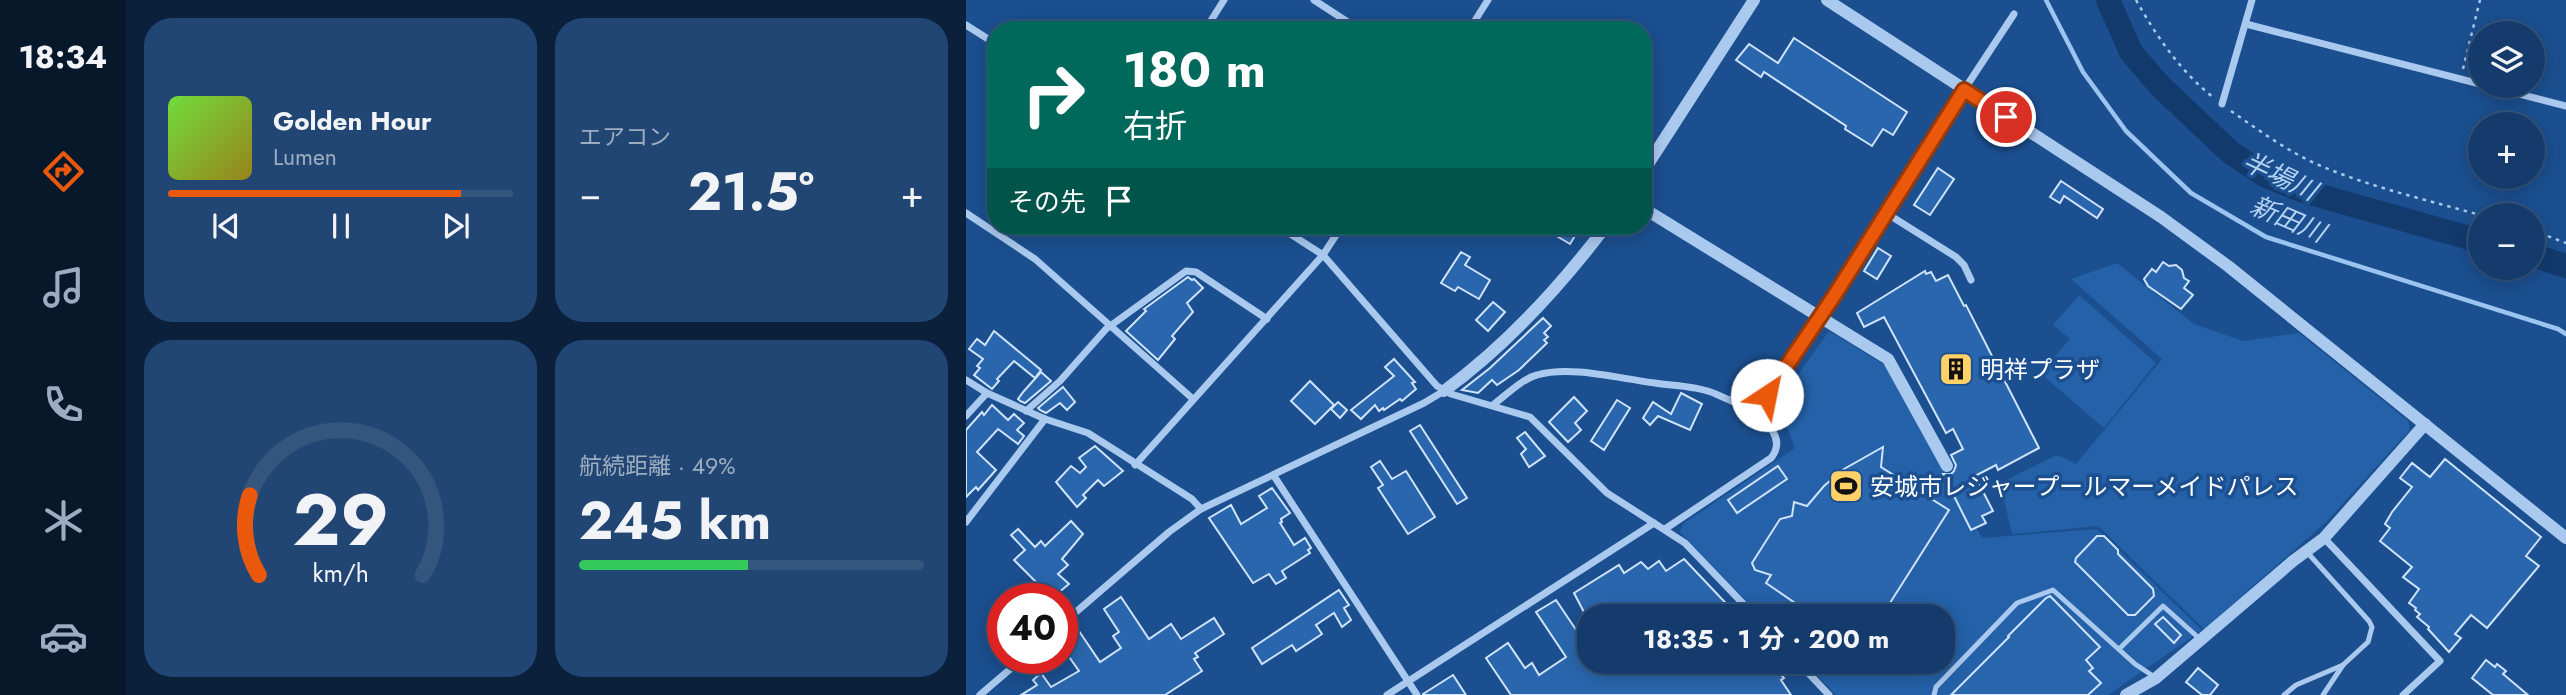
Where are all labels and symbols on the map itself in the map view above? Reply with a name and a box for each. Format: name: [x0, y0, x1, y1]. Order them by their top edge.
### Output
pin: [1976, 87, 2036, 147]
water label: 半場川: [2237, 142, 2326, 211]
water label: 新田川: [2245, 186, 2334, 253]
building icon: 明祥プラザ: [1937, 350, 1975, 388]
place label: 明祥プラザ: [1980, 352, 2100, 387]
position arrow: [1730, 358, 1804, 432]
sports icon: 安城市レジャープールマーメイドパレス: [1827, 467, 1865, 505]
place label: 安城市レジャープールマーメイドパレス: [1870, 469, 2298, 504]
speed limit sign: 40: [987, 583, 1078, 674]

